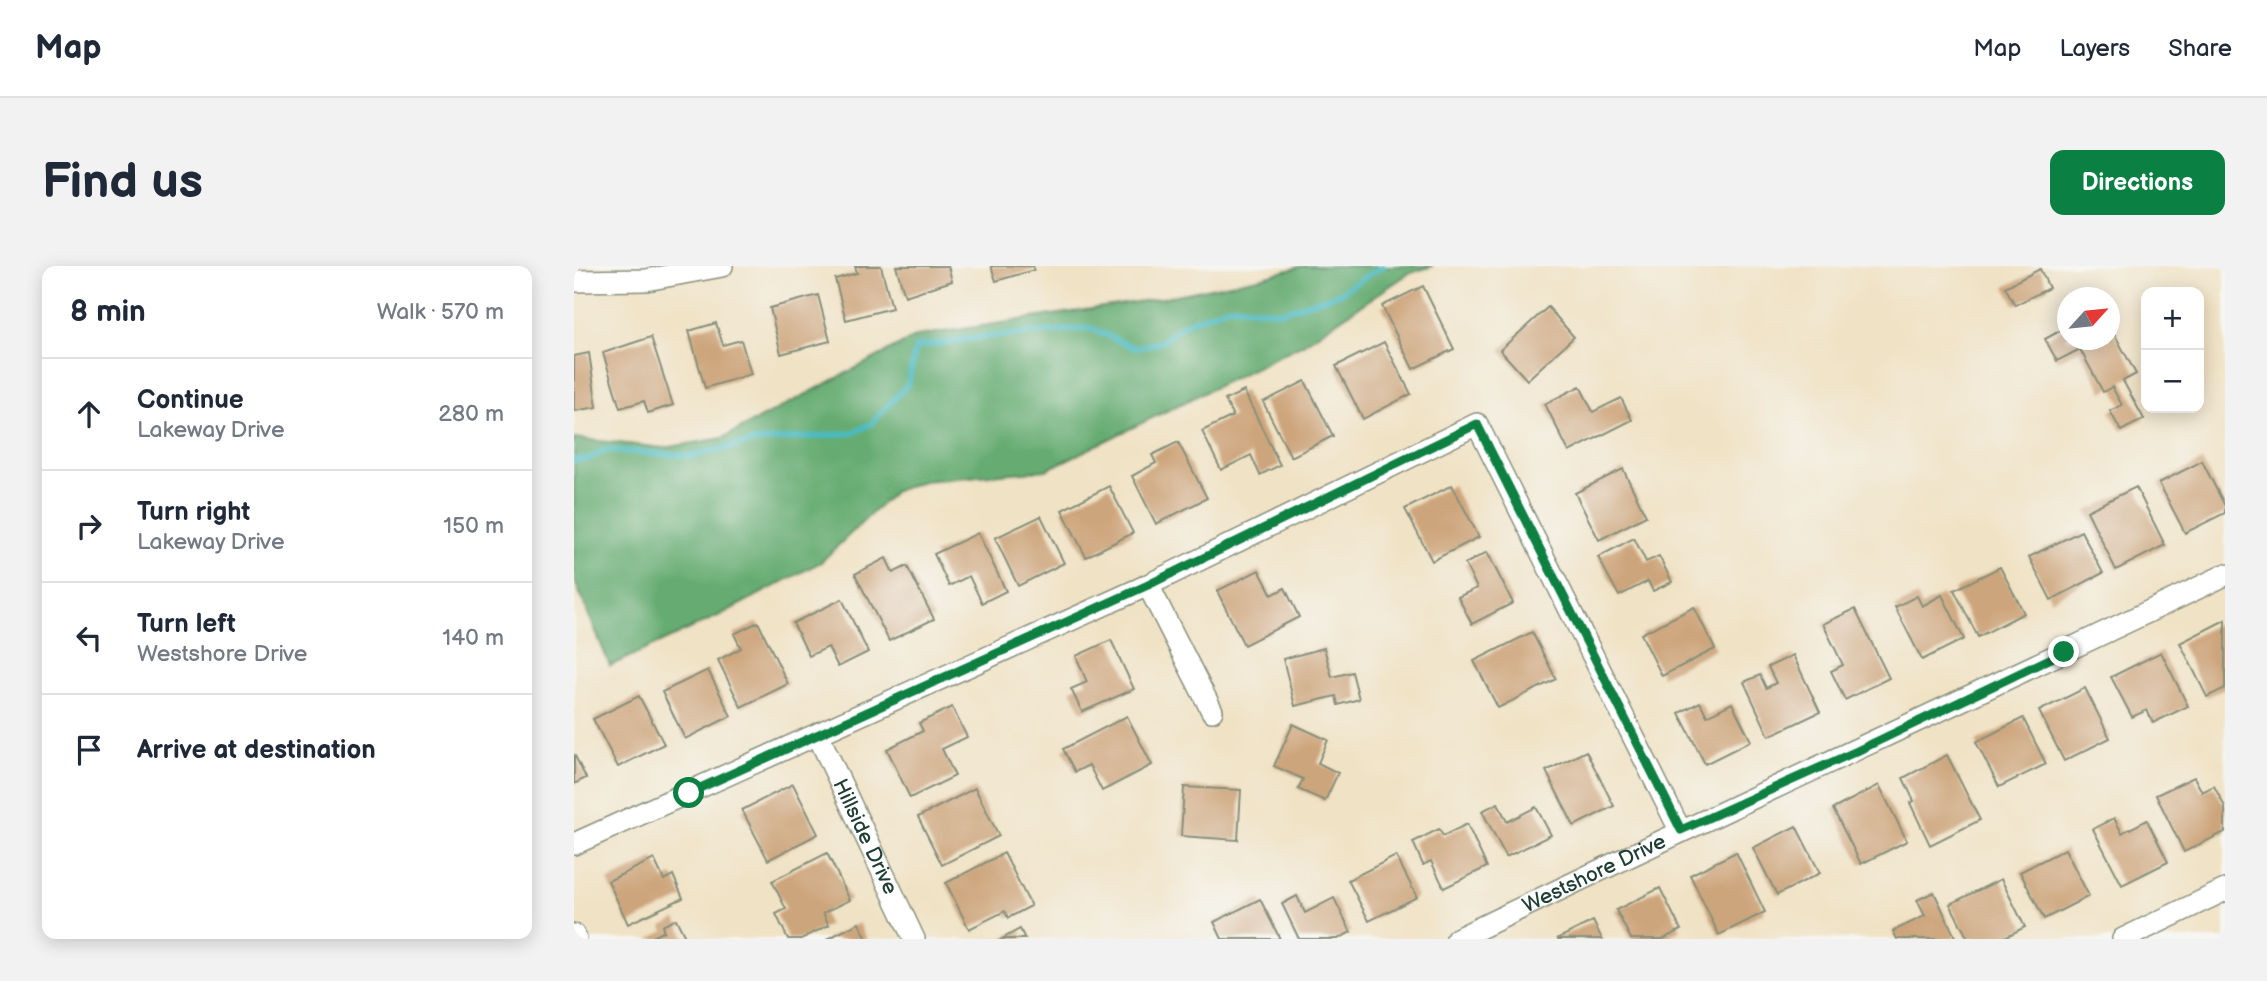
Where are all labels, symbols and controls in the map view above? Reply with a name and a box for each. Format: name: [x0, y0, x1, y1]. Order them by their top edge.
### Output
text: Map: [35, 28, 101, 68]
text: Map: [1973, 34, 2021, 63]
text: Layers: [2059, 34, 2130, 63]
text: Share: [2168, 34, 2232, 63]
button: Directions: [2050, 150, 2225, 215]
text: Find us: [42, 153, 203, 212]
north arrow: [2057, 287, 2120, 350]
map controls: [2141, 287, 2204, 413]
button: +: [2141, 287, 2204, 350]
text: 8 min: [70, 294, 146, 330]
text: Walk · 570 m: [377, 298, 504, 326]
button: −: [2141, 350, 2204, 413]
text: Continue: [137, 385, 244, 416]
icon: ahead: [70, 395, 108, 433]
text: 280 m: [438, 400, 504, 428]
text: Lakeway Drive: [137, 416, 285, 444]
text: Turn right: [137, 497, 250, 528]
icon: right: [70, 507, 108, 545]
text: 150 m: [443, 512, 504, 540]
text: Lakeway Drive: [137, 528, 285, 556]
text: Turn left: [137, 609, 236, 640]
icon: left: [70, 619, 108, 657]
text: 140 m: [442, 624, 504, 652]
route end: [2048, 636, 2079, 667]
text: Westshore Drive: [137, 640, 307, 668]
icon: arrive: [70, 731, 108, 769]
text: Arrive at destination: [137, 735, 376, 766]
street label: Hillside Drive: [828, 775, 904, 898]
route start: [673, 777, 704, 808]
street label: Westshore Drive: [1518, 828, 1670, 918]

